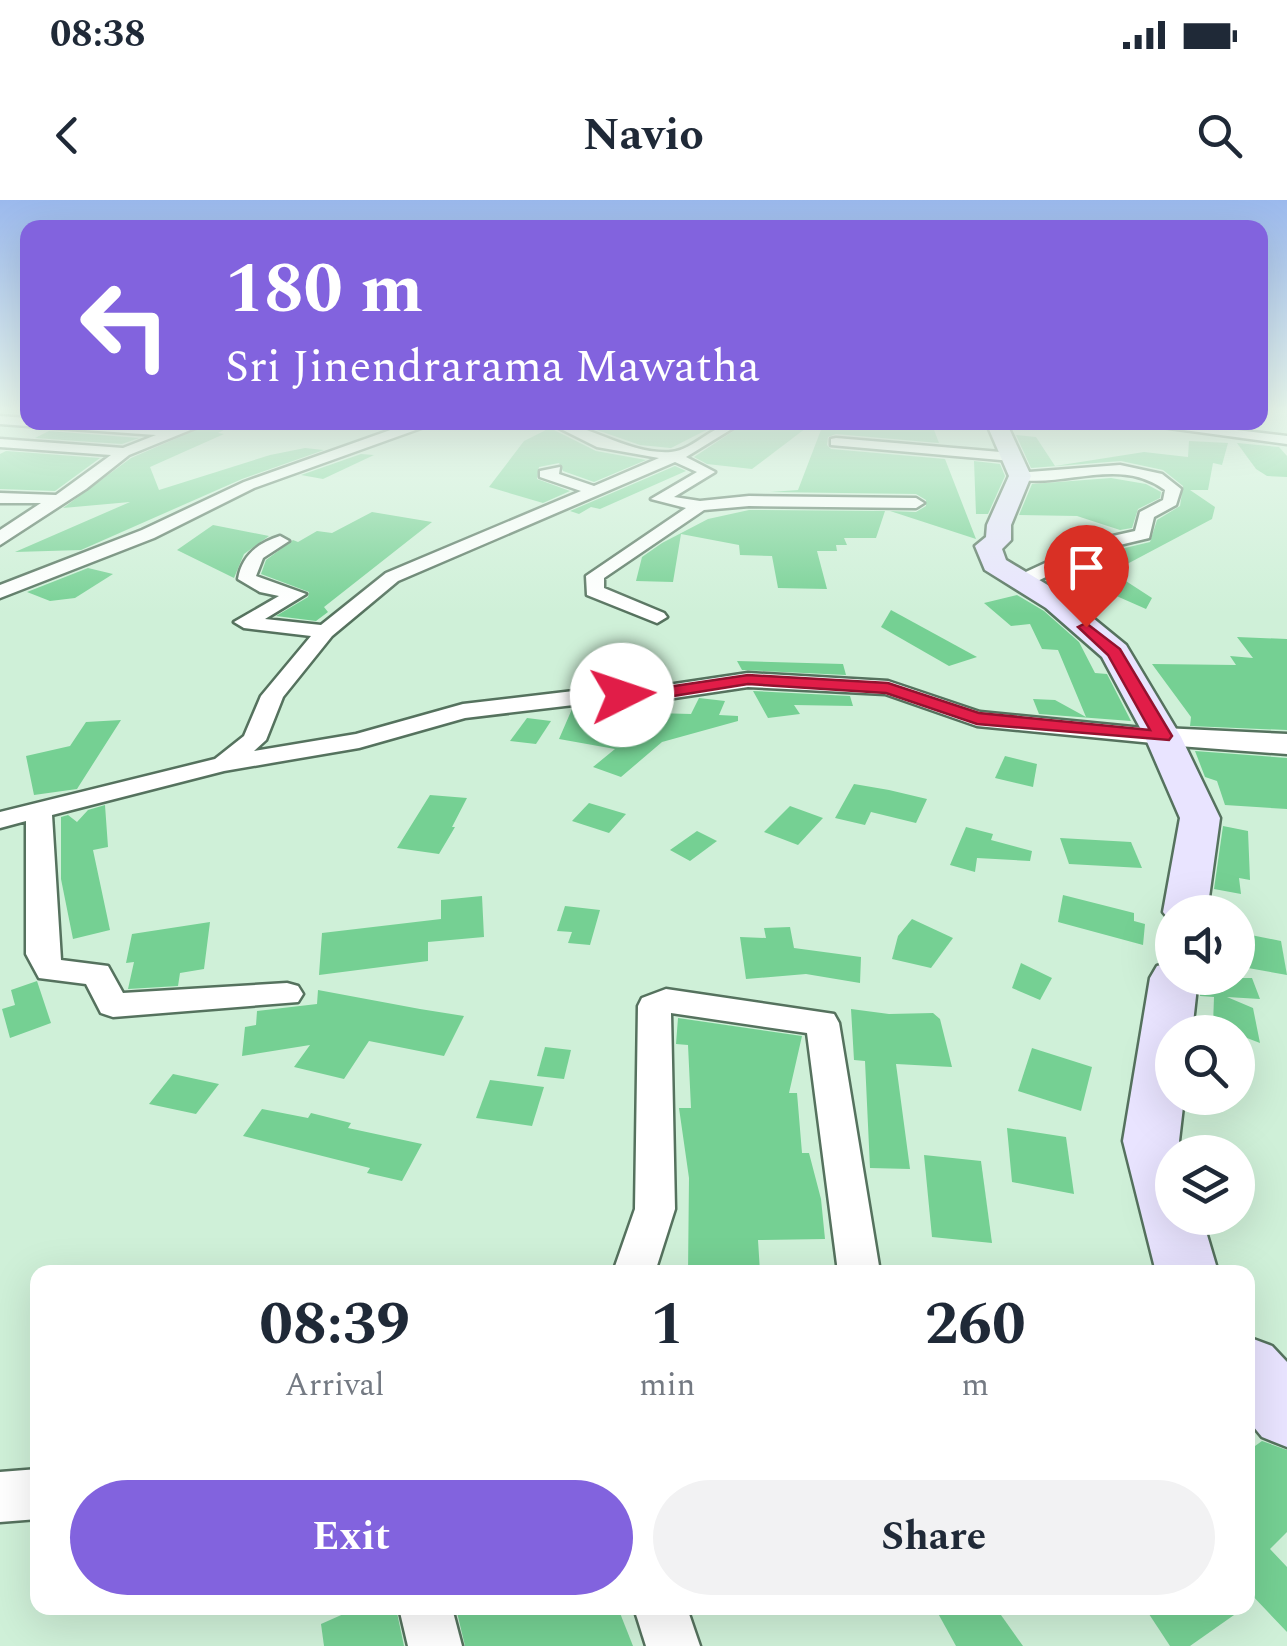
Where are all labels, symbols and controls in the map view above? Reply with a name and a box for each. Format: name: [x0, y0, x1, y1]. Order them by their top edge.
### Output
text: 08:38: [50, 6, 145, 64]
text: Navio: [583, 101, 704, 170]
icon: back: [40, 108, 95, 163]
icon: search: [1192, 108, 1247, 163]
text: 180 m: [225, 237, 423, 343]
icon: left: [60, 260, 190, 390]
text: Sri Jinendrarama Mawatha: [225, 333, 760, 402]
pin: [1044, 525, 1129, 628]
icon: arrive: [1059, 540, 1114, 595]
position arrow: [570, 643, 674, 747]
map controls: [1155, 895, 1255, 1235]
button: sound: [1155, 895, 1255, 995]
button: search: [1155, 1015, 1255, 1115]
button: layers: [1155, 1135, 1255, 1235]
text: 08:39: [259, 1279, 410, 1371]
text: 1: [651, 1279, 684, 1371]
text: 260: [925, 1279, 1026, 1371]
text: Arrival: [285, 1361, 385, 1410]
text: min: [639, 1361, 695, 1410]
text: m: [961, 1361, 989, 1410]
button: Exit: [70, 1480, 633, 1595]
button: Share: [653, 1480, 1215, 1595]

